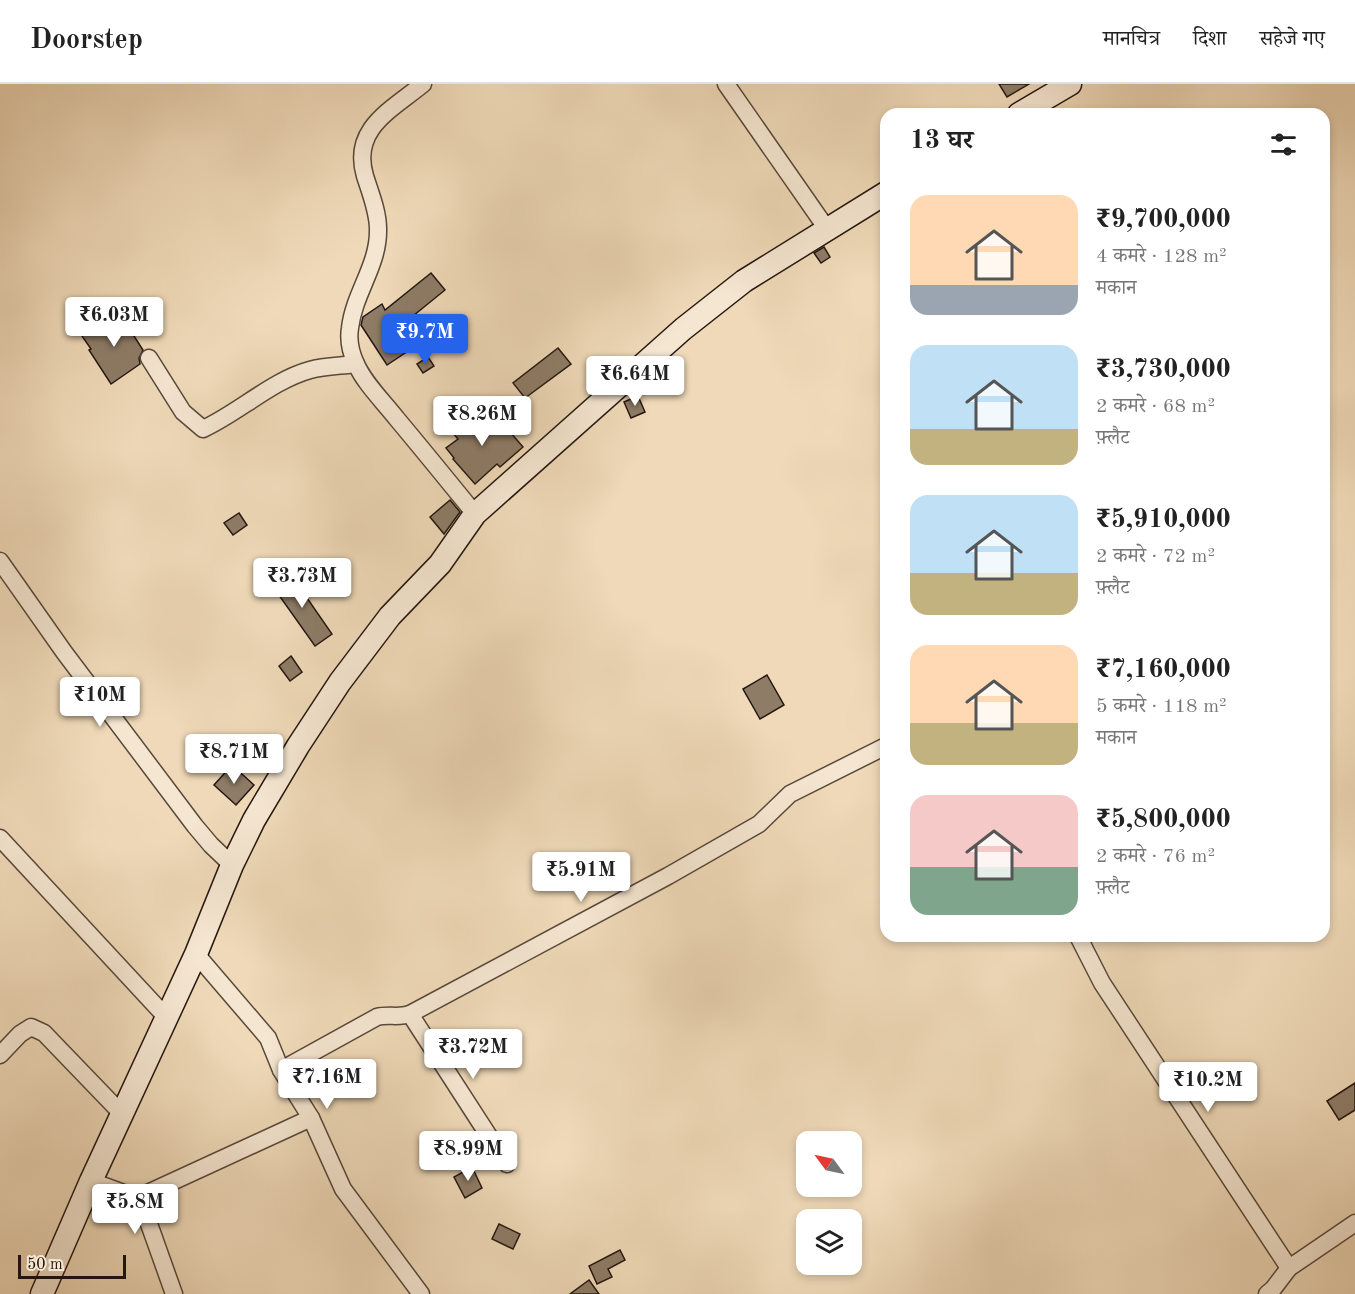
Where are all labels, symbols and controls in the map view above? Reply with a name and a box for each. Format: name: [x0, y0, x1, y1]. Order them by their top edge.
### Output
text: Doorstep: [30, 27, 143, 55]
text: मानचित्र: [1103, 29, 1160, 50]
text: दिशा: [1193, 29, 1226, 50]
text: सहेजे गए: [1259, 29, 1325, 50]
text: 13 घर: [910, 128, 973, 154]
icon: filters: [1267, 128, 1300, 161]
text: ₹9,700,000: [1096, 207, 1231, 233]
icon: home: [958, 219, 1030, 291]
text: 4 कमरे · 128 m²: [1096, 247, 1227, 267]
text: मकान: [1096, 279, 1137, 299]
pin: ₹6.03M: [65, 297, 163, 348]
text: ₹6.03M: [79, 306, 149, 326]
pin: ₹9.7M: [383, 314, 467, 365]
text: ₹9.7M: [396, 323, 454, 343]
pin: ₹6.64M: [586, 356, 684, 407]
text: ₹3,730,000: [1096, 357, 1231, 383]
text: ₹6.64M: [600, 365, 670, 385]
icon: home: [958, 369, 1030, 441]
pin: ₹8.26M: [433, 396, 531, 447]
text: 2 कमरे · 68 m²: [1096, 397, 1215, 417]
text: ₹8.26M: [447, 405, 517, 425]
text: फ़्लैट: [1096, 429, 1129, 449]
text: ₹5,910,000: [1096, 507, 1231, 533]
icon: home: [958, 519, 1030, 591]
text: 2 कमरे · 72 m²: [1096, 547, 1215, 567]
pin: ₹3.73M: [253, 558, 351, 609]
text: ₹3.73M: [267, 567, 337, 587]
text: फ़्लैट: [1096, 579, 1129, 599]
text: ₹7,160,000: [1096, 657, 1231, 683]
icon: home: [958, 669, 1030, 741]
pin: ₹10M: [64, 677, 136, 728]
text: ₹10M: [74, 686, 126, 706]
text: 5 कमरे · 118 m²: [1096, 697, 1227, 717]
text: मकान: [1096, 729, 1137, 749]
pin: ₹8.71M: [185, 734, 283, 785]
text: ₹8.71M: [199, 743, 269, 763]
text: ₹5,800,000: [1096, 807, 1231, 833]
icon: home: [958, 819, 1030, 891]
text: 2 कमरे · 76 m²: [1096, 847, 1215, 867]
pin: ₹5.91M: [532, 852, 630, 903]
text: ₹5.91M: [546, 861, 616, 881]
text: फ़्लैट: [1096, 879, 1129, 899]
pin: ₹3.72M: [424, 1029, 522, 1080]
text: ₹3.72M: [438, 1038, 508, 1058]
pin: ₹7.16M: [278, 1059, 376, 1110]
pin: ₹10.2M: [1159, 1062, 1257, 1113]
text: ₹7.16M: [292, 1068, 362, 1088]
text: ₹10.2M: [1173, 1071, 1243, 1091]
pin: ₹8.99M: [419, 1131, 517, 1182]
north arrow: [796, 1131, 862, 1197]
map controls: [796, 1131, 862, 1275]
text: ₹8.99M: [433, 1140, 503, 1160]
pin: ₹5.8M: [93, 1184, 177, 1235]
text: ₹5.8M: [106, 1193, 164, 1213]
button: layers: [796, 1209, 862, 1275]
scale bar: [18, 1252, 126, 1280]
text: 50 m: [27, 1257, 63, 1273]

